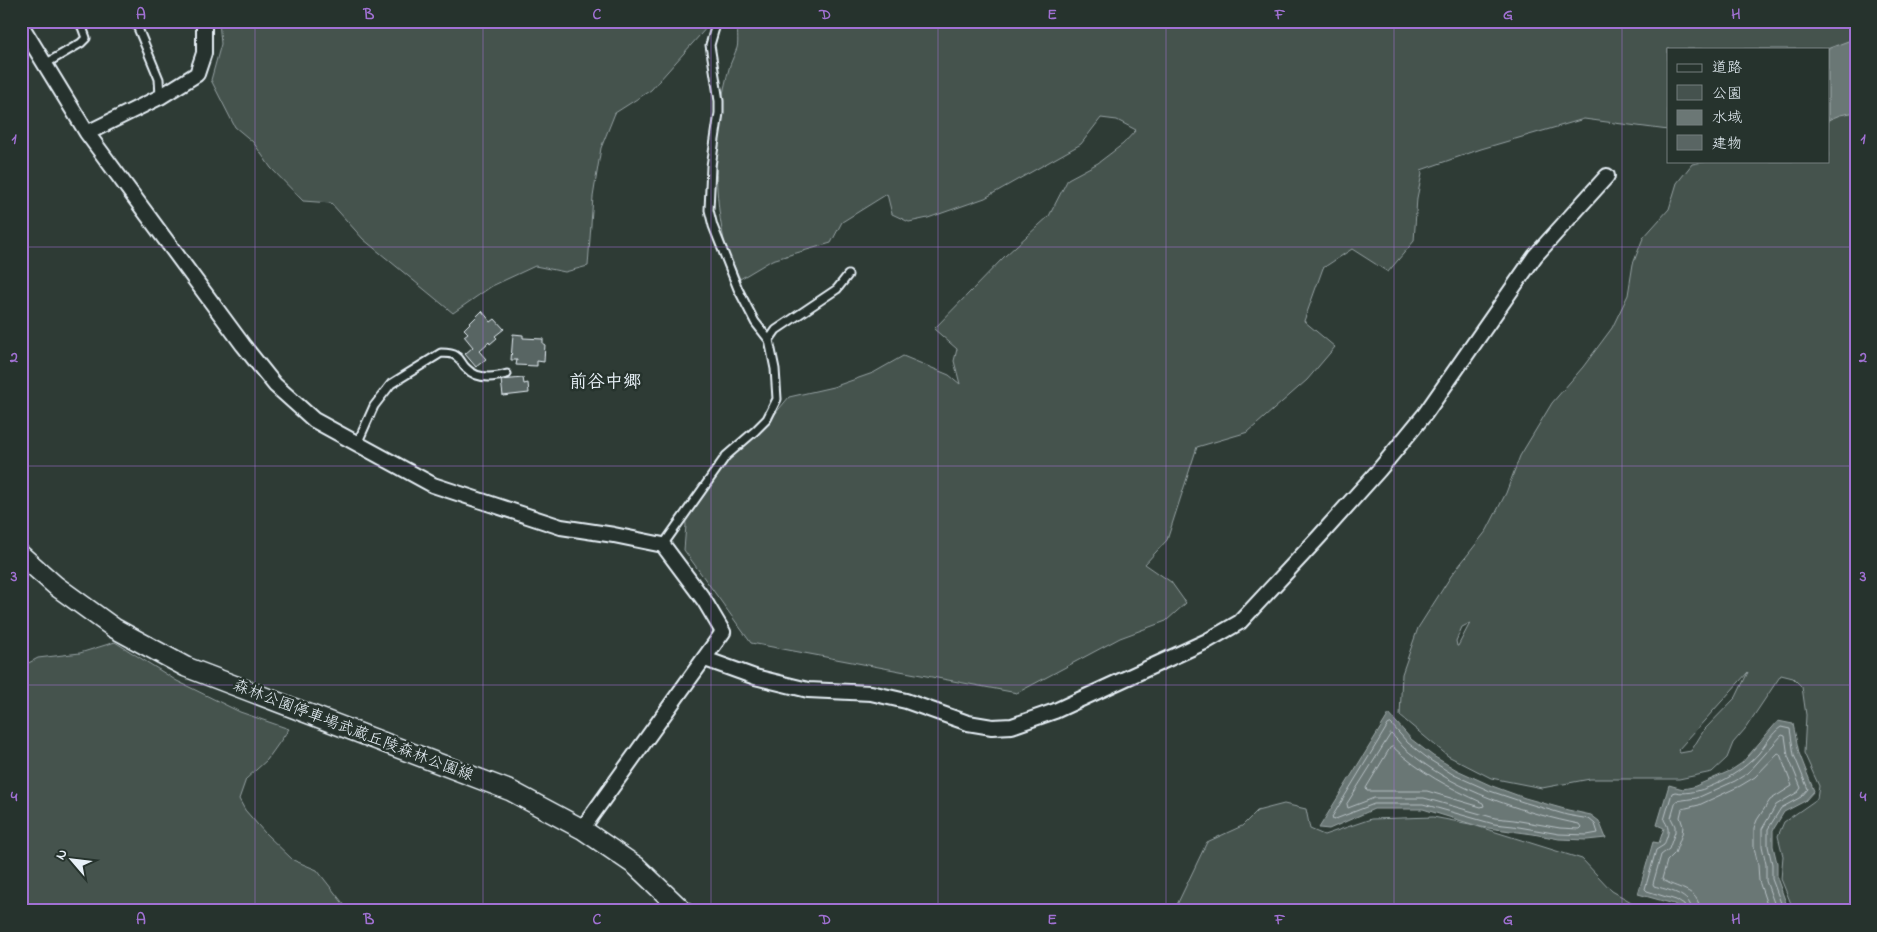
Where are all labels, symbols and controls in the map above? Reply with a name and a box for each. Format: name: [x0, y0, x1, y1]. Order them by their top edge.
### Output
text: A: [136, 3, 146, 27]
text: B: [363, 3, 375, 27]
text: C: [593, 3, 602, 27]
text: D: [818, 3, 831, 27]
text: E: [1047, 3, 1057, 27]
text: F: [1274, 3, 1286, 27]
text: G: [1503, 3, 1513, 27]
text: H: [1731, 3, 1741, 27]
legend: [1667, 48, 1830, 162]
text: 道路: [1712, 57, 1742, 79]
text: 公園: [1712, 83, 1742, 105]
text: 水域: [1712, 107, 1742, 129]
text: 1: [11, 127, 17, 151]
text: 1: [1860, 127, 1866, 151]
text: 建物: [1712, 133, 1742, 155]
text: 2: [9, 346, 18, 370]
text: 2: [1858, 346, 1867, 370]
district label: 前谷中郷: [569, 370, 641, 396]
text: 3: [10, 565, 18, 589]
text: 3: [1859, 565, 1867, 589]
street label: 森林公園停車場武蔵丘陵森林公園線: [229, 674, 477, 788]
text: 4: [10, 785, 18, 809]
text: 4: [1859, 785, 1867, 809]
north arrow: [48, 834, 98, 884]
text: N: [50, 845, 73, 864]
text: A: [136, 908, 146, 932]
text: B: [363, 908, 375, 932]
text: C: [593, 908, 602, 932]
text: D: [818, 908, 831, 932]
text: E: [1047, 908, 1057, 932]
text: F: [1274, 908, 1286, 932]
text: G: [1503, 908, 1513, 932]
text: H: [1731, 908, 1741, 932]

